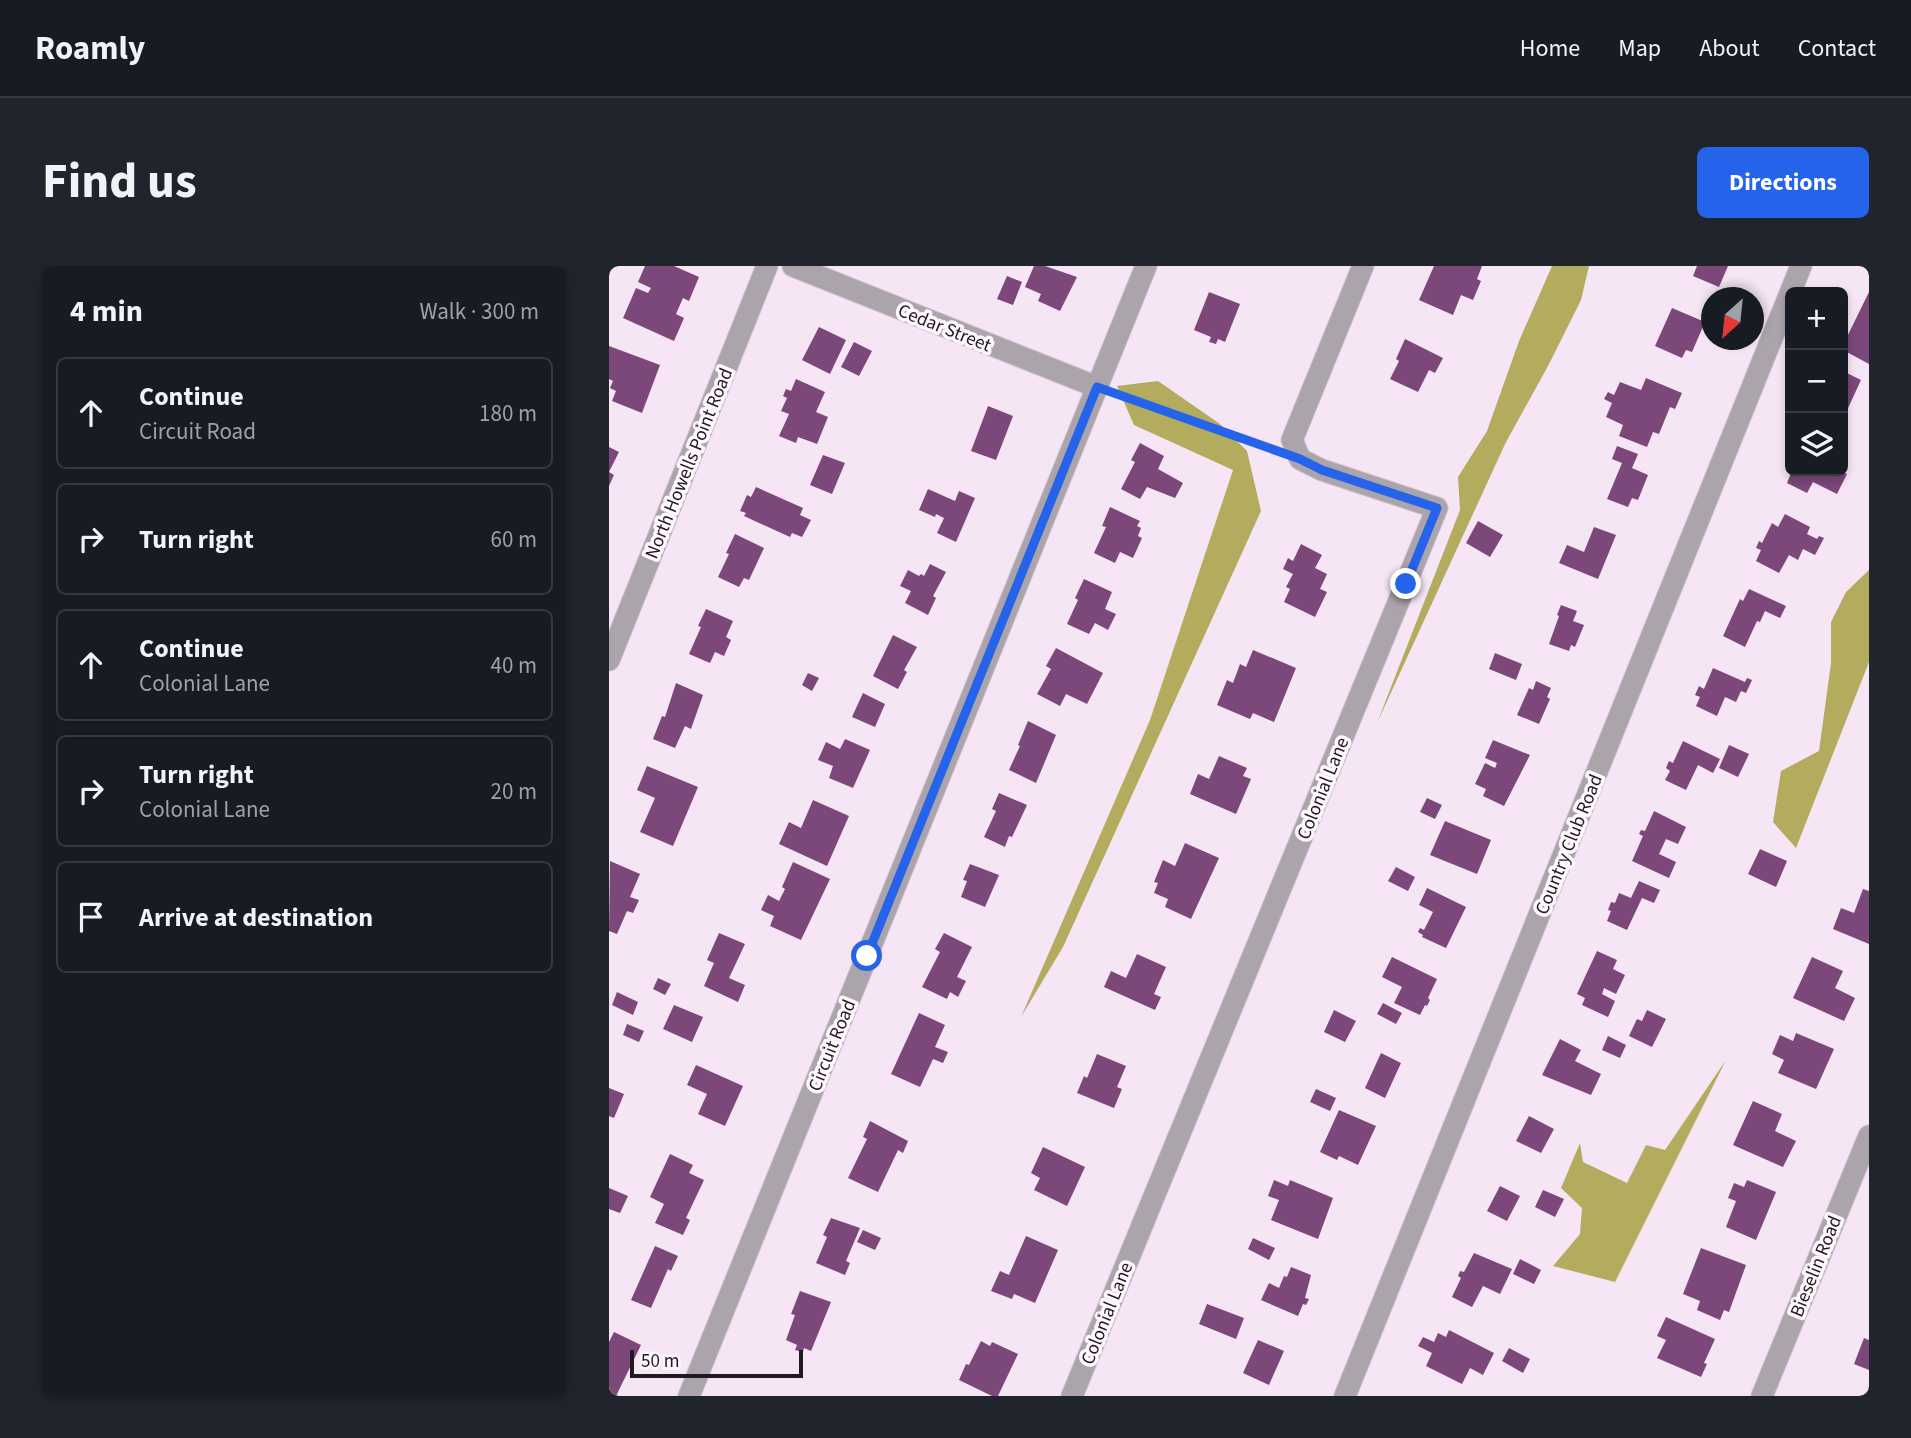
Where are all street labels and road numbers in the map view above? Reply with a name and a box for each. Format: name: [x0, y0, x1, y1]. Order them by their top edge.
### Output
street label: Cedar Street: [894, 297, 996, 360]
street label: North Howells Point Road: [639, 364, 740, 563]
street label: Colonial Lane: [1291, 733, 1356, 844]
street label: Country Club Road: [1529, 770, 1610, 919]
street label: Circuit Road: [802, 996, 863, 1095]
street label: Bieselin Road: [1784, 1212, 1849, 1321]
street label: Colonial Lane: [1075, 1258, 1140, 1369]

